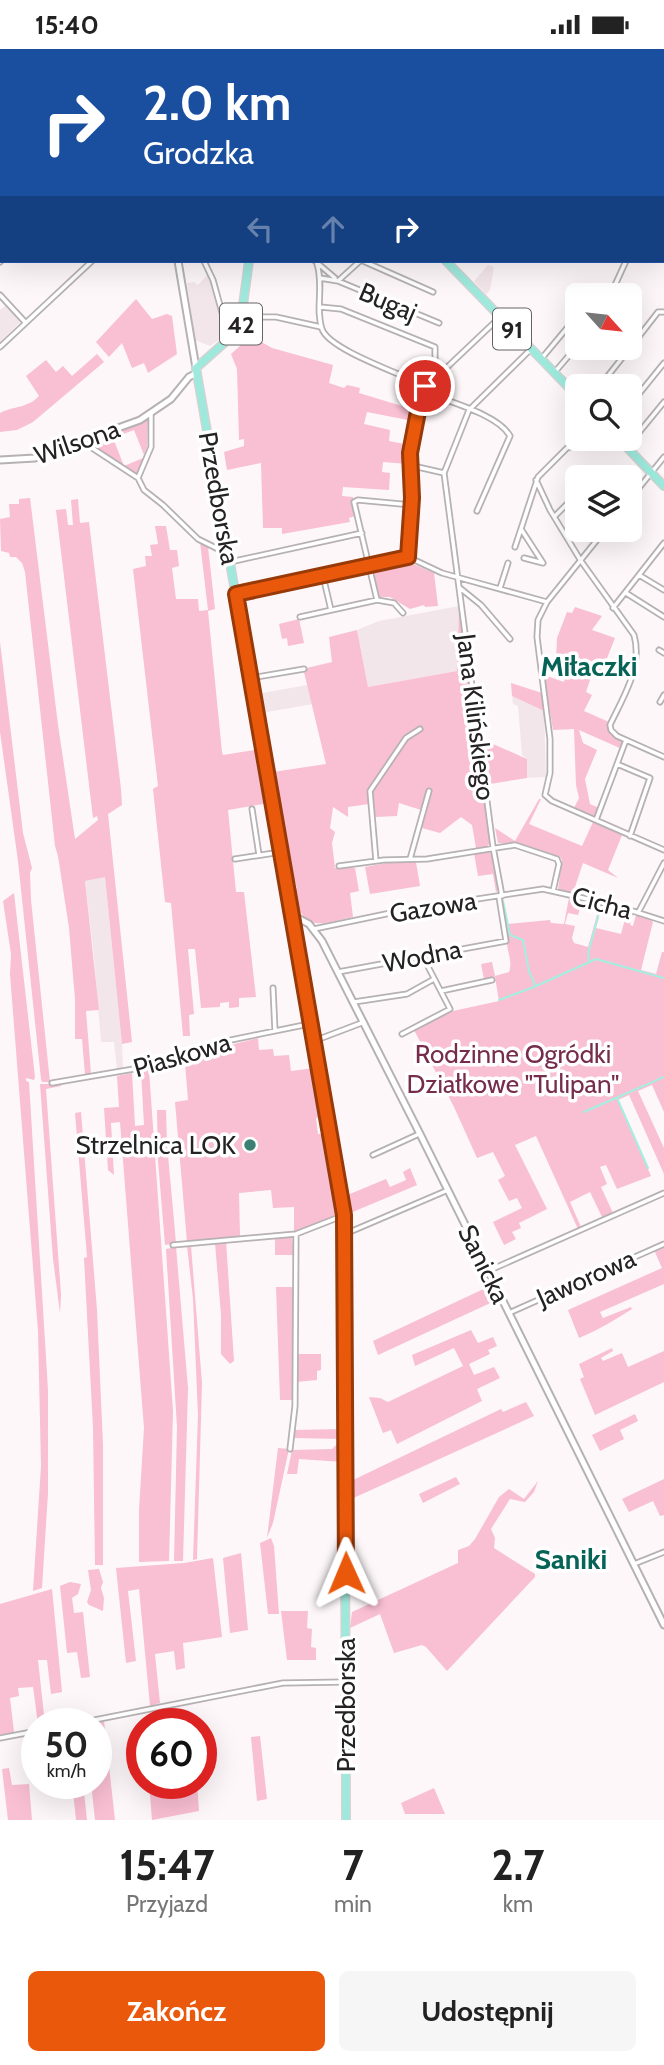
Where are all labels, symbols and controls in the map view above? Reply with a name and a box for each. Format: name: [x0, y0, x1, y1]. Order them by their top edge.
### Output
text: 15:40: [35, 9, 99, 41]
text: 2.0 km: [143, 73, 291, 132]
icon: right: [28, 77, 119, 168]
text: Grodzka: [143, 133, 254, 172]
icon: left: [241, 210, 279, 248]
icon: ahead: [314, 210, 352, 248]
icon: right: [387, 210, 425, 248]
street label: Bugaj: [354, 276, 422, 328]
north arrow: [565, 283, 642, 361]
map controls: [565, 283, 642, 542]
road number: 42: [220, 303, 262, 345]
road number: 91: [493, 309, 531, 349]
pin: [395, 356, 455, 416]
icon: arrive: [406, 367, 444, 405]
button: search: [565, 374, 642, 451]
street label: Wilsona: [30, 412, 124, 471]
street label: Przedborska: [192, 429, 247, 567]
button: layers: [565, 465, 642, 542]
street label: Jana Kilińskiego: [450, 631, 502, 802]
district label: Miłaczki: [540, 649, 638, 683]
street label: Cicha: [569, 880, 636, 926]
street label: Gazowa: [387, 884, 479, 930]
street label: Wodna: [380, 933, 464, 979]
street label: Piaskowa: [130, 1026, 235, 1084]
park label: Rodzinne Ogródki Działkowe "Tulipan": [407, 1038, 619, 1100]
place label: Strzelnica LOK: [76, 1129, 236, 1161]
marker: Strzelnica LOK: [242, 1137, 258, 1153]
street label: Sanicka: [451, 1219, 517, 1309]
street label: Jaworowa: [531, 1242, 641, 1314]
position arrow: [309, 1536, 383, 1610]
district label: Saniki: [535, 1542, 607, 1576]
street label: Przedborska: [330, 1637, 362, 1772]
speed limit sign: 60: [126, 1708, 217, 1799]
text: 50: [45, 1723, 88, 1766]
text: km/h: [47, 1760, 86, 1782]
text: 15:47: [120, 1839, 214, 1891]
text: 7: [342, 1839, 364, 1891]
text: 2.7: [491, 1839, 544, 1891]
text: Przyjazd: [126, 1890, 208, 1918]
text: min: [334, 1890, 372, 1918]
text: km: [503, 1890, 533, 1918]
button: Zakończ: [28, 1971, 325, 2051]
button: Udostępnij: [339, 1971, 636, 2051]

